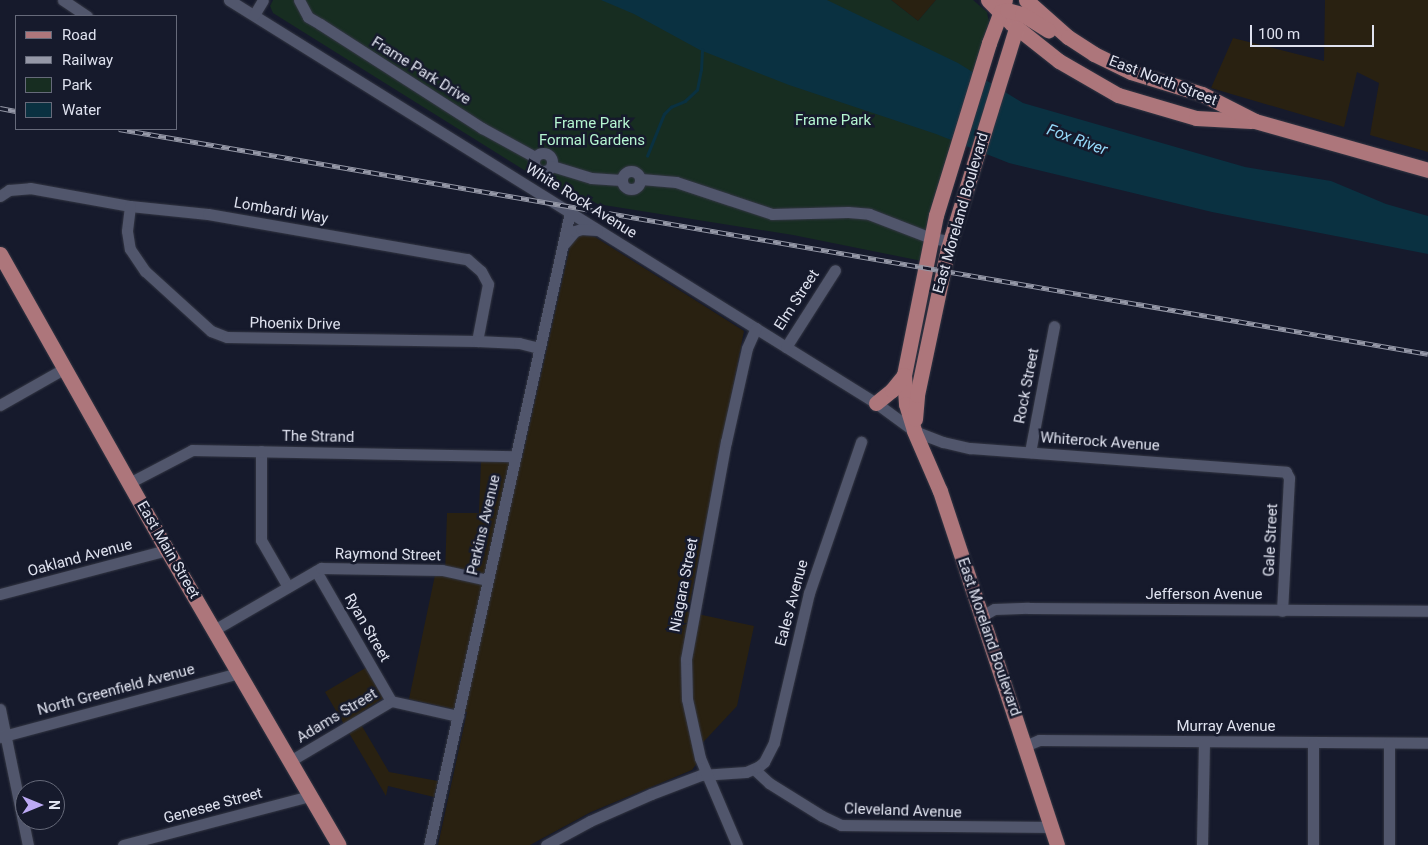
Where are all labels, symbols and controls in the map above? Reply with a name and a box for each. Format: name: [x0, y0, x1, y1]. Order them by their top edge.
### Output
legend: [15, 15, 178, 130]
scale bar: [1253, 15, 1377, 47]
text: 100 m: [1258, 25, 1300, 43]
text: Road: [62, 26, 96, 44]
street label: Frame Park Drive: [368, 33, 474, 109]
text: Railway: [62, 51, 113, 69]
street label: East North Street: [1106, 52, 1220, 110]
text: Park: [62, 76, 92, 94]
text: Water: [62, 101, 101, 119]
park label: Frame Park: [795, 112, 871, 130]
park label: Frame Park Formal Gardens: [539, 114, 645, 149]
water label: Fox River: [1044, 120, 1110, 160]
street label: East Moreland Boulevard: [929, 131, 993, 295]
street label: White Rock Avenue: [522, 159, 640, 243]
street label: Lombardi Way: [232, 194, 330, 228]
street label: Elm Street: [771, 266, 823, 334]
street label: Phoenix Drive: [249, 314, 341, 334]
street label: Rock Street: [1011, 347, 1043, 425]
street label: The Strand: [282, 427, 354, 447]
street label: Whiterock Avenue: [1040, 429, 1160, 455]
street label: Perkins Avenue: [464, 473, 504, 577]
street label: East Main Street: [133, 498, 203, 602]
street label: Gale Street: [1260, 503, 1282, 577]
street label: Oakland Avenue: [26, 535, 134, 581]
street label: Niagara Street: [666, 536, 702, 634]
street label: Raymond Street: [335, 545, 441, 565]
street label: East Moreland Boulevard: [953, 555, 1025, 719]
street label: Eales Avenue: [772, 558, 812, 648]
street label: Jefferson Avenue: [1146, 586, 1262, 604]
street label: Ryan Street: [340, 591, 394, 665]
street label: North Greenfield Avenue: [35, 660, 197, 720]
street label: Adams Street: [294, 685, 380, 747]
street label: Murray Avenue: [1176, 718, 1276, 736]
north arrow: [15, 780, 65, 830]
street label: Genesee Street: [162, 784, 264, 828]
text: N: [46, 800, 62, 810]
street label: Cleveland Avenue: [844, 800, 962, 822]

